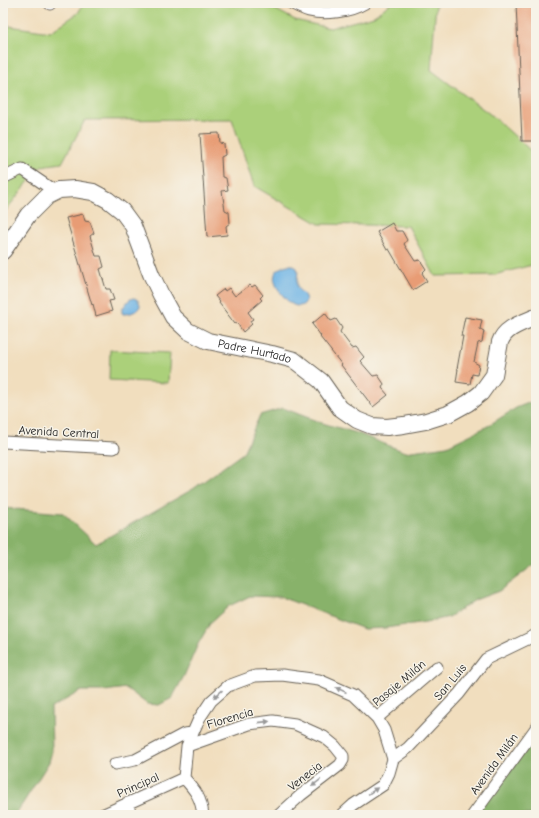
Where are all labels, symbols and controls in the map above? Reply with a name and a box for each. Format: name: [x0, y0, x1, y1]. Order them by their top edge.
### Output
street label: Padre Hurtado: [217, 336, 293, 366]
street label: Avenida Central: [18, 423, 100, 441]
street label: Pasaje Milán: [370, 657, 428, 709]
street label: San Luis: [431, 661, 469, 703]
one-way arrow: [335, 686, 347, 693]
one-way arrow: [214, 689, 223, 698]
street label: Florencia: [205, 704, 255, 732]
one-way arrow: [258, 719, 270, 725]
street label: Avenida Milán: [467, 731, 521, 797]
street label: Venecia: [285, 758, 325, 794]
street label: Principal: [115, 770, 161, 800]
one-way arrow: [311, 778, 322, 787]
one-way arrow: [368, 787, 378, 795]

